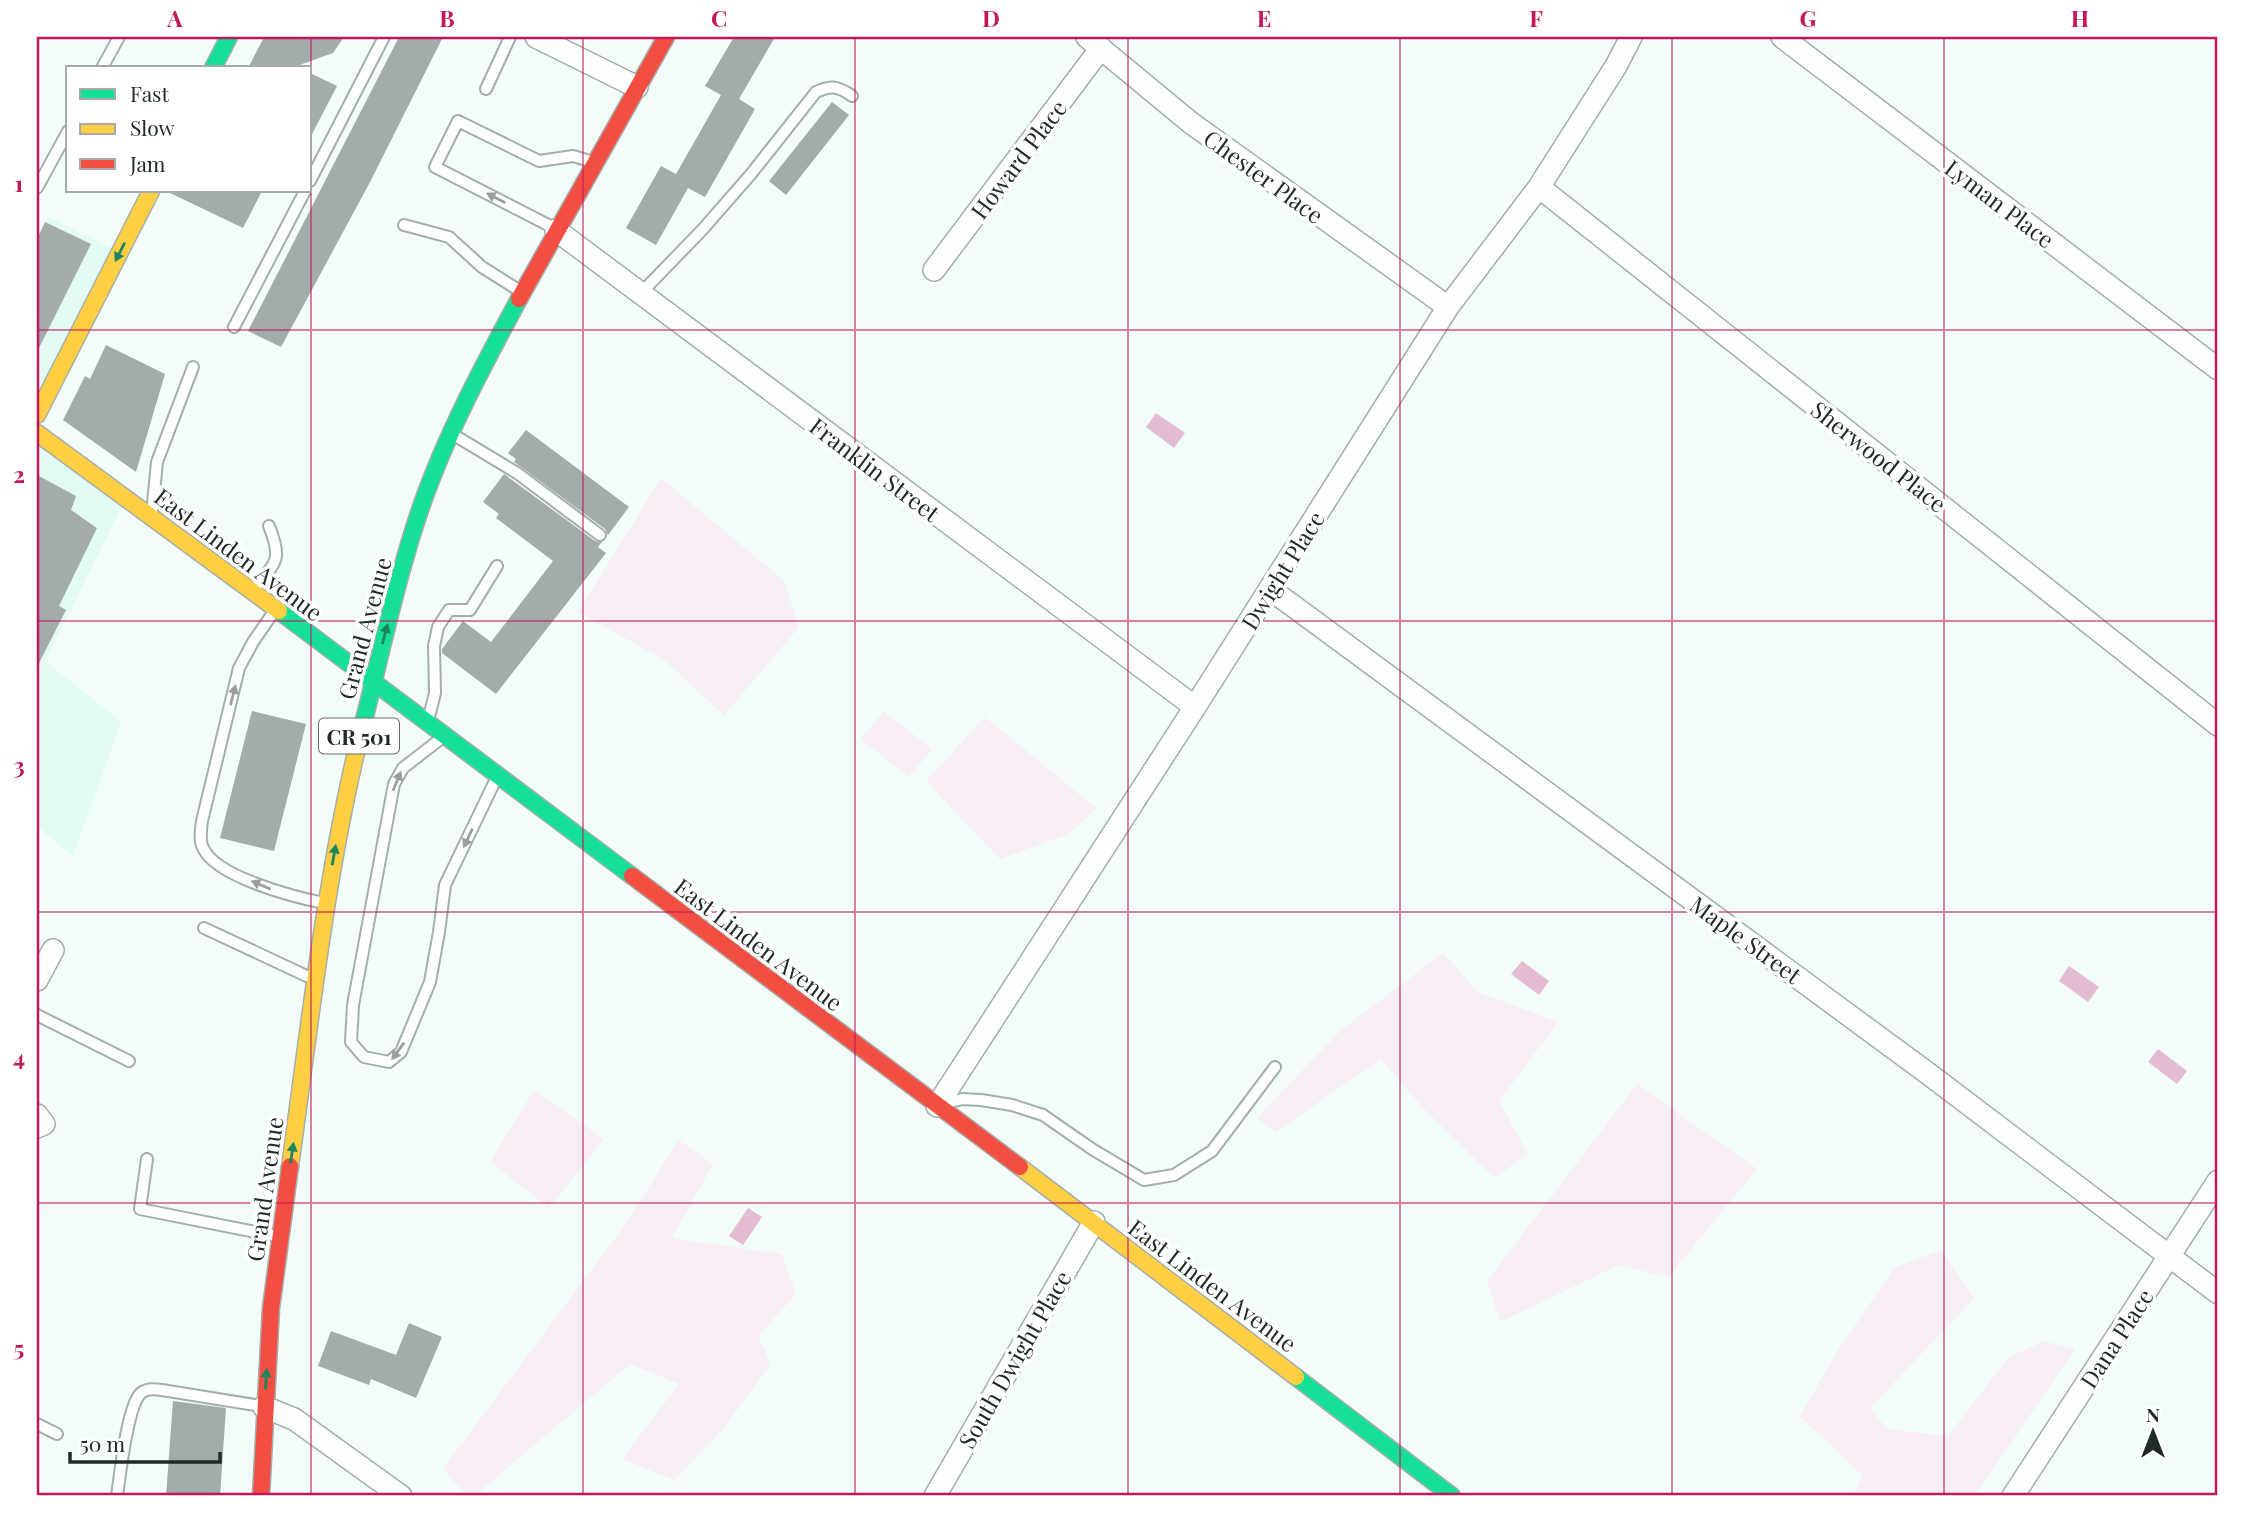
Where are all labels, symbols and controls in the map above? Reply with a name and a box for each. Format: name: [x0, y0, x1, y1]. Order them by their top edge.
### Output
text: A: [166, 2, 183, 33]
text: B: [439, 2, 455, 33]
text: C: [711, 2, 727, 33]
text: D: [982, 2, 1000, 33]
text: E: [1257, 2, 1271, 33]
text: F: [1529, 2, 1543, 33]
text: G: [1800, 2, 1817, 33]
text: H: [2071, 2, 2089, 33]
legend: [66, 66, 312, 192]
text: Fast: [130, 79, 169, 107]
street label: Howard Place: [963, 93, 1073, 225]
text: Slow: [130, 113, 175, 141]
street label: Chester Place: [1198, 122, 1330, 230]
text: Jam: [129, 149, 166, 177]
street label: Lyman Place: [1939, 152, 2061, 254]
text: 1: [15, 167, 24, 198]
one-way arrow: [486, 192, 506, 204]
one-way arrow: [115, 242, 126, 262]
street label: Sherwood Place: [1805, 393, 1953, 519]
street label: Franklin Street: [804, 410, 947, 529]
text: 2: [13, 458, 25, 489]
street label: East Linden Avenue: [149, 481, 329, 627]
street label: Dwight Place: [1233, 505, 1331, 635]
street label: Grand Avenue: [330, 554, 398, 702]
one-way arrow: [380, 622, 391, 644]
one-way arrow: [228, 684, 239, 706]
road number: CR 501: [319, 718, 399, 754]
text: 3: [13, 749, 25, 780]
one-way arrow: [392, 771, 403, 792]
one-way arrow: [462, 828, 473, 848]
one-way arrow: [329, 844, 340, 866]
street label: East Linden Avenue: [669, 871, 849, 1017]
one-way arrow: [251, 879, 271, 891]
street label: Maple Street: [1684, 888, 1808, 990]
text: 4: [13, 1041, 25, 1072]
one-way arrow: [391, 1042, 405, 1061]
street label: Grand Avenue: [239, 1115, 289, 1263]
one-way arrow: [287, 1142, 298, 1164]
street label: East Linden Avenue: [1123, 1212, 1303, 1358]
street label: South Dwight Place: [951, 1265, 1077, 1453]
street label: Dana Place: [2072, 1282, 2160, 1394]
text: 5: [14, 1332, 24, 1363]
one-way arrow: [260, 1368, 271, 1390]
north arrow: [2118, 1396, 2188, 1466]
text: N: [2146, 1401, 2160, 1427]
scale bar: [70, 1421, 220, 1465]
text: 50 m: [80, 1429, 126, 1457]

